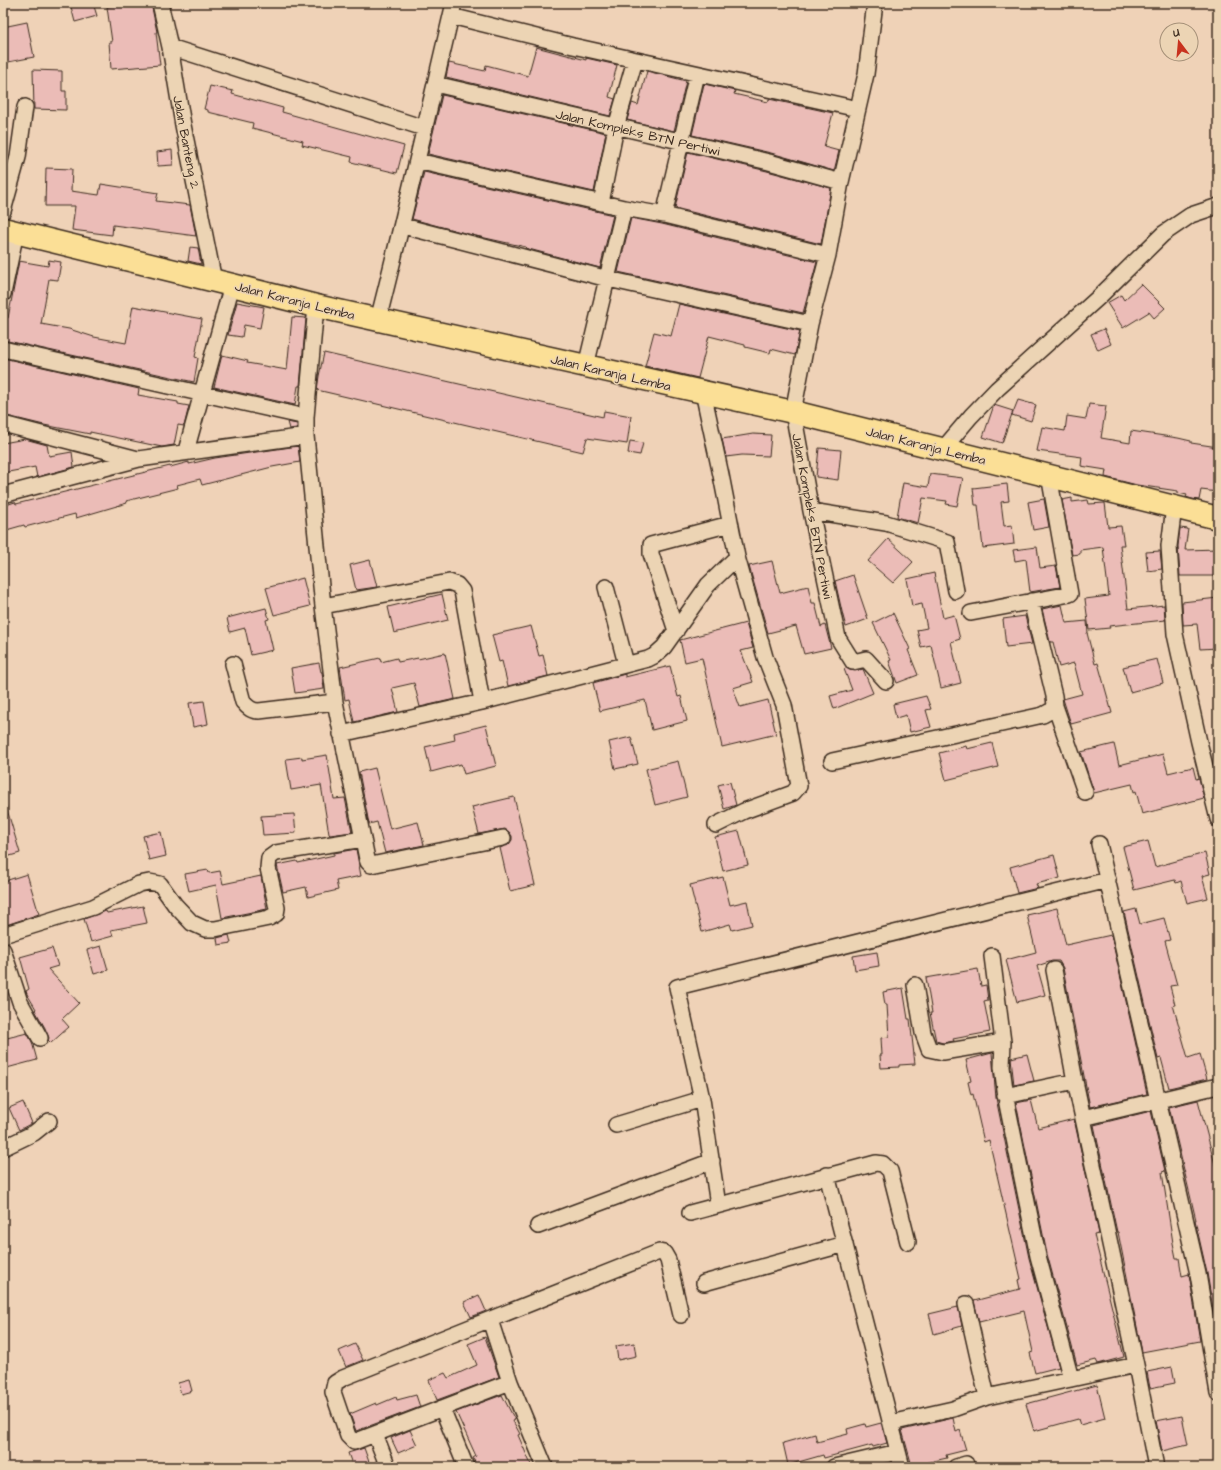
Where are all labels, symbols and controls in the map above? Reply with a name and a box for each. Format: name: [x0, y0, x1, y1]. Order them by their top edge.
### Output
north arrow: [1159, 22, 1199, 62]
text: U: [1170, 25, 1181, 41]
street label: Jalan Banteng 2: [167, 94, 204, 191]
street label: Jalan Kompleks BTN Pertiwi: [554, 105, 722, 161]
street label: Jalan Karanja Lemba: [233, 277, 357, 325]
street label: Jalan Karanja Lemba: [549, 350, 673, 396]
street label: Jalan Karanja Lemba: [864, 422, 988, 470]
street label: Jalan Kompleks BTN Pertiwi: [787, 432, 837, 600]

